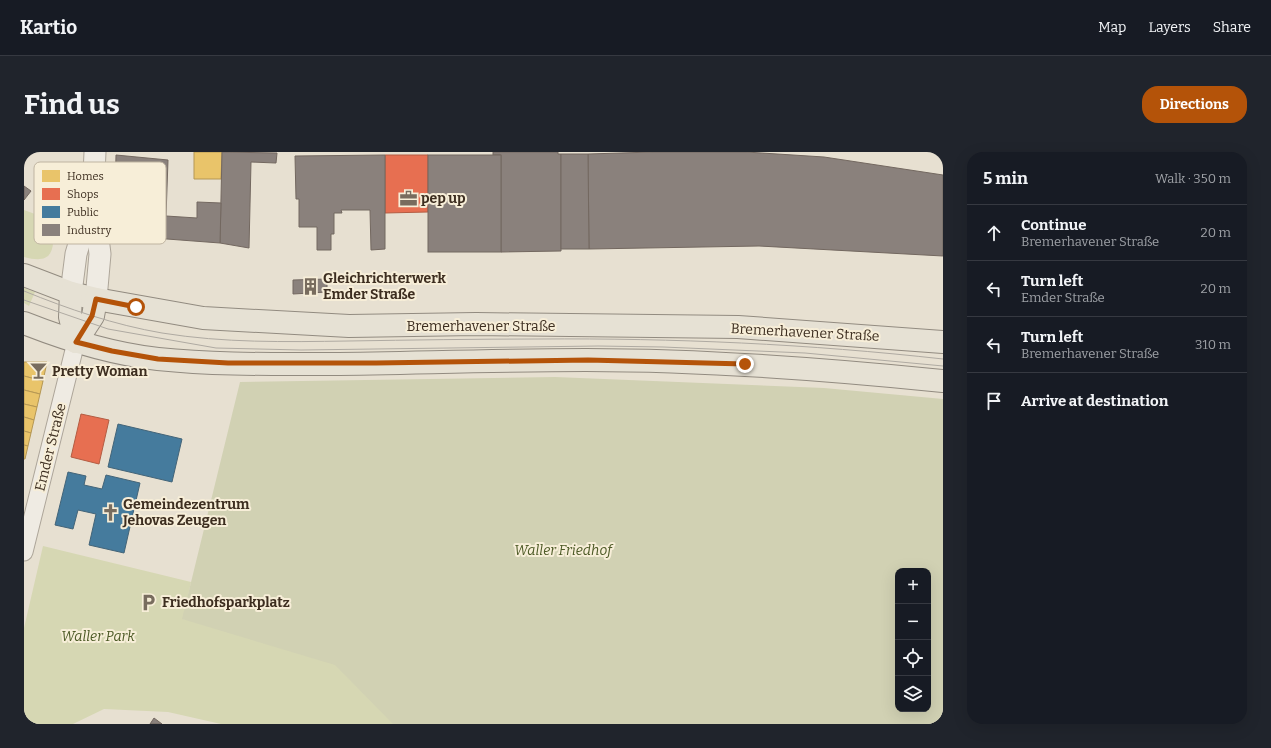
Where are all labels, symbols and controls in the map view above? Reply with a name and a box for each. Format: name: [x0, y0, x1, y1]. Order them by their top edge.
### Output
text: Kartio: [20, 16, 77, 39]
text: Map: [1098, 19, 1126, 36]
text: Layers: [1148, 19, 1191, 36]
text: Share: [1213, 19, 1251, 36]
button: Directions: [1142, 86, 1247, 123]
text: Find us: [24, 88, 120, 121]
legend: [34, 162, 166, 244]
text: 5 min: [983, 168, 1028, 189]
text: Homes: [67, 170, 104, 183]
text: Walk · 350 m: [1155, 171, 1231, 186]
text: Shops: [67, 188, 99, 201]
office icon: pep up: [398, 188, 418, 208]
place label: pep up: [421, 190, 466, 207]
text: Public: [67, 206, 99, 219]
text: Continue: [1021, 216, 1087, 234]
icon: ahead: [983, 222, 1005, 244]
text: Industry: [67, 224, 111, 237]
text: 20 m: [1201, 225, 1231, 240]
text: Bremerhavener Straße: [1021, 234, 1159, 249]
place label: Gleichrichterwerk Emder Straße: [323, 270, 447, 303]
text: Turn left: [1021, 272, 1083, 290]
building icon: Gleichrichterwerk Emder Straße: [300, 276, 320, 296]
icon: left: [983, 278, 1005, 300]
text: 20 m: [1201, 281, 1231, 296]
text: Emder Straße: [1021, 290, 1105, 305]
route start: [127, 298, 145, 316]
street label: Bremerhavener Straße: [407, 318, 555, 335]
street label: Bremerhavener Straße: [730, 320, 880, 345]
text: Turn left: [1021, 328, 1083, 346]
icon: left: [983, 334, 1005, 356]
text: 310 m: [1195, 337, 1231, 352]
text: Bremerhavener Straße: [1021, 346, 1159, 361]
route end: [736, 355, 754, 373]
bar icon: Pretty Woman: [29, 361, 49, 381]
place label: Pretty Woman: [52, 363, 147, 380]
icon: arrive: [983, 390, 1005, 412]
text: Arrive at destination: [1021, 392, 1168, 410]
street label: Emder Straße: [31, 401, 70, 493]
place label: Gemeindezentrum Jehovas Zeugen: [122, 496, 250, 529]
church icon: Gemeindezentrum Jehovas Zeugen: [100, 502, 120, 522]
park label: Waller Friedhof: [514, 542, 614, 559]
map controls: [895, 568, 931, 712]
button: +: [895, 568, 931, 604]
parking icon: Friedhofsparkplatz: [139, 592, 159, 612]
place label: Friedhofsparkplatz: [162, 594, 290, 611]
button: −: [895, 604, 931, 640]
park label: Waller Park: [61, 628, 135, 645]
button: locate: [895, 640, 931, 676]
button: layers: [895, 676, 931, 712]

